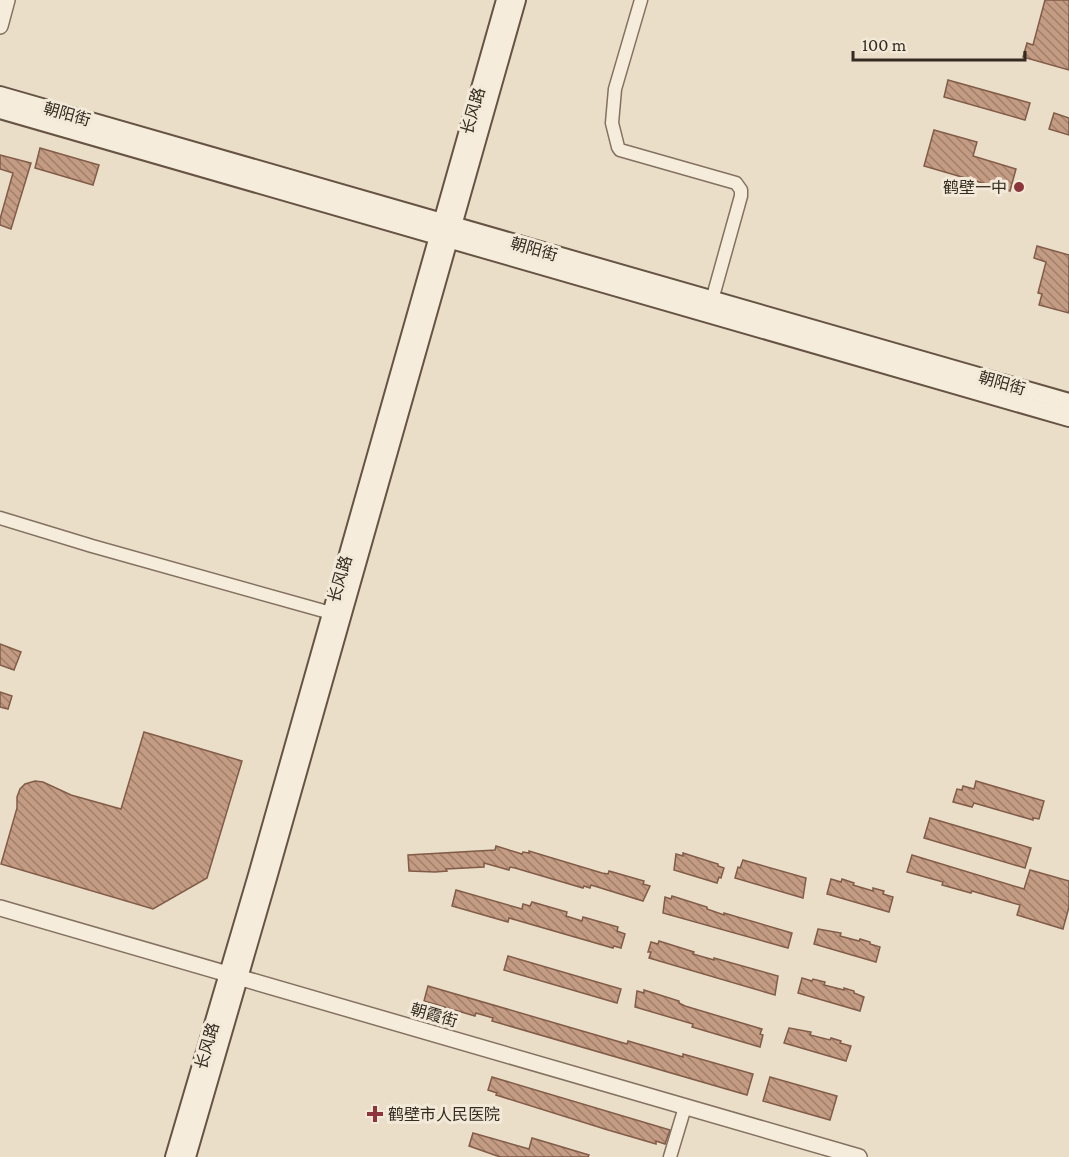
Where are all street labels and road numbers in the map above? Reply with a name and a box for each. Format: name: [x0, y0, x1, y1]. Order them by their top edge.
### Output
street label: 长风路: [458, 86, 488, 136]
street label: 朝阳街: [42, 99, 92, 129]
street label: 朝阳街: [509, 234, 559, 264]
street label: 朝阳街: [977, 368, 1027, 398]
street label: 长风路: [325, 554, 355, 604]
street label: 朝霞街: [409, 1000, 459, 1030]
street label: 长风路: [192, 1021, 222, 1071]

